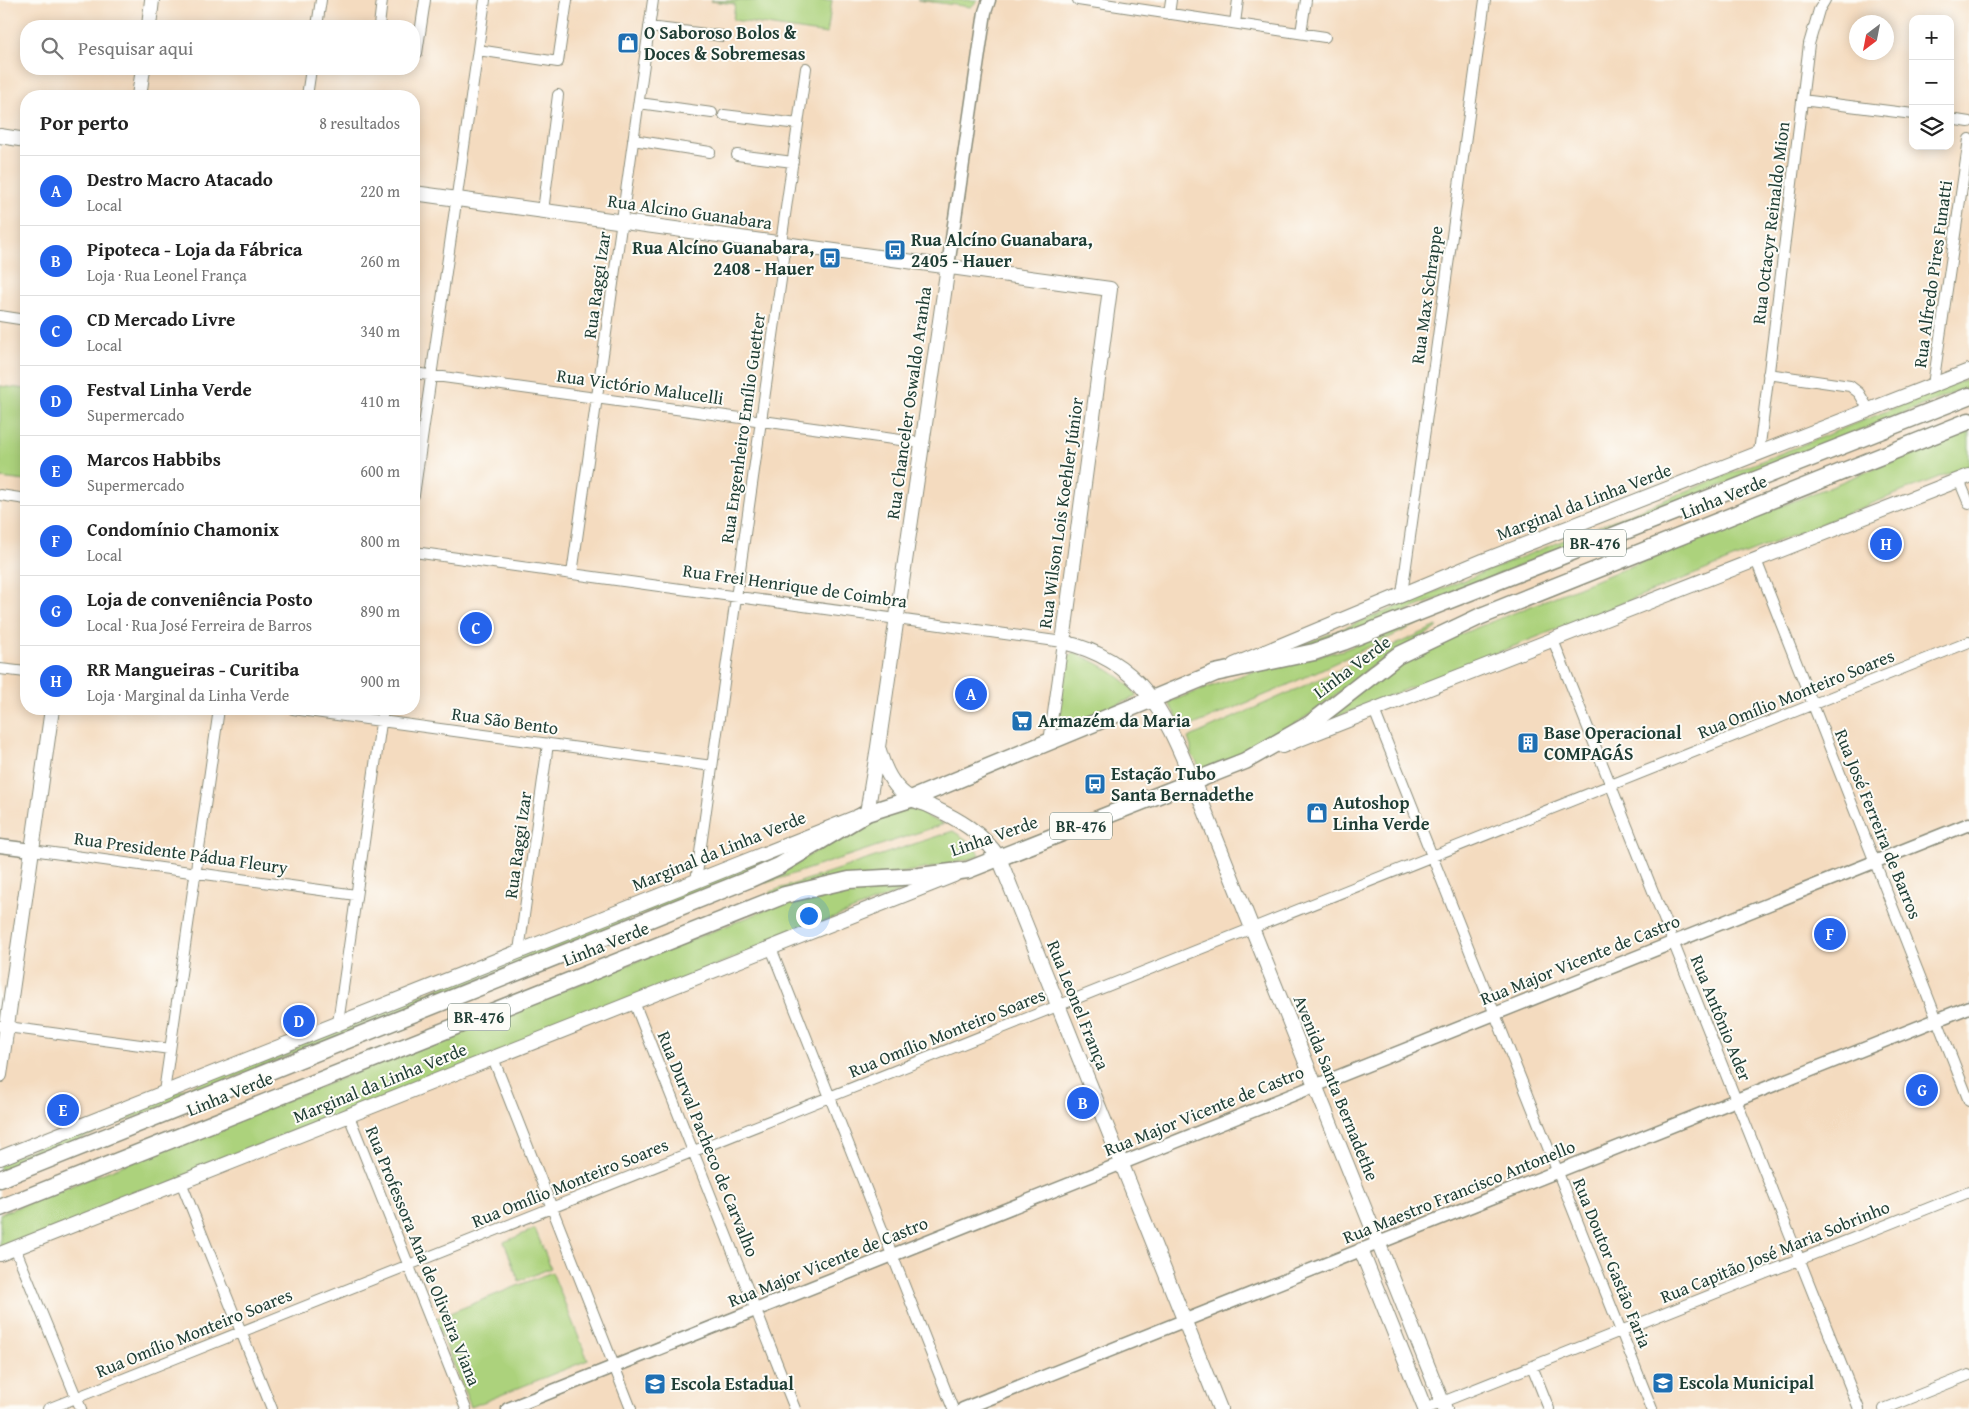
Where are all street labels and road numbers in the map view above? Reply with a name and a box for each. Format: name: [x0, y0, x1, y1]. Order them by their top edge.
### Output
street label: Rua Octacyr Reinaldo Mion: [1745, 120, 1796, 326]
street label: Rua Alfredo Pires Funatti: [1906, 178, 1959, 369]
street label: Rua Alcino Guanabara: [606, 187, 775, 236]
street label: Rua Max Schrappe: [1403, 224, 1450, 366]
street label: Rua Raggi Izar: [576, 229, 617, 340]
street label: Rua Chanceler Oswaldo Aranha: [879, 284, 938, 521]
street label: Rua Engenheiro Emílio Guetter: [713, 310, 772, 545]
street label: Rua Victório Malucelli: [555, 361, 725, 412]
street label: Rua Wilson Lois Koehler Júnior: [1031, 395, 1090, 630]
street label: Marginal da Linha Verde: [1492, 456, 1675, 547]
street label: Linha Verde: [1677, 467, 1771, 526]
road number: BR-476: [1564, 530, 1626, 556]
street label: Rua Frei Henrique de Coimbra: [681, 556, 910, 615]
street label: Linha Verde: [1307, 628, 1396, 705]
street label: Rua Omílio Monteiro Soares: [1693, 642, 1898, 745]
street label: Rua São Bento: [450, 700, 560, 741]
street label: Rua José Ferreira de Barros: [1828, 725, 1929, 923]
street label: Rua Raggi Izar: [497, 789, 538, 900]
street label: Marginal da Linha Verde: [628, 803, 810, 898]
street label: Linha Verde: [946, 808, 1041, 863]
road number: BR-476: [1050, 812, 1112, 839]
street label: Rua Presidente Pádua Fleury: [73, 824, 290, 881]
street label: Rua Major Vicente de Castro: [1476, 907, 1684, 1012]
street label: Linha Verde: [559, 914, 653, 973]
street label: Rua Leonel França: [1040, 936, 1117, 1074]
street label: Rua Antônio Ader: [1684, 951, 1759, 1085]
street label: Rua Omílio Monteiro Soares: [844, 981, 1049, 1084]
street label: Avenida Santa Bernadethe: [1287, 991, 1386, 1185]
road number: BR-476: [448, 1004, 510, 1030]
street label: Rua Durval Pacheco de Carvalho: [651, 1027, 766, 1261]
street label: Marginal da Linha Verde: [289, 1035, 471, 1130]
street label: Rua Major Vicente de Castro: [1100, 1058, 1308, 1163]
street label: Linha Verde: [183, 1064, 277, 1123]
street label: Rua Professora Ana de Oliveira Viana: [359, 1122, 488, 1390]
street label: Rua Omílio Monteiro Soares: [467, 1131, 672, 1234]
street label: Rua Maestro Francisco Antonello: [1339, 1132, 1579, 1251]
street label: Rua Doutor Gastão Faria: [1566, 1174, 1659, 1352]
street label: Rua Capitão José Maria Sobrinho: [1656, 1193, 1894, 1310]
street label: Rua Major Vicente de Castro: [724, 1209, 932, 1314]
street label: Rua Omílio Monteiro Soares: [91, 1281, 296, 1384]

